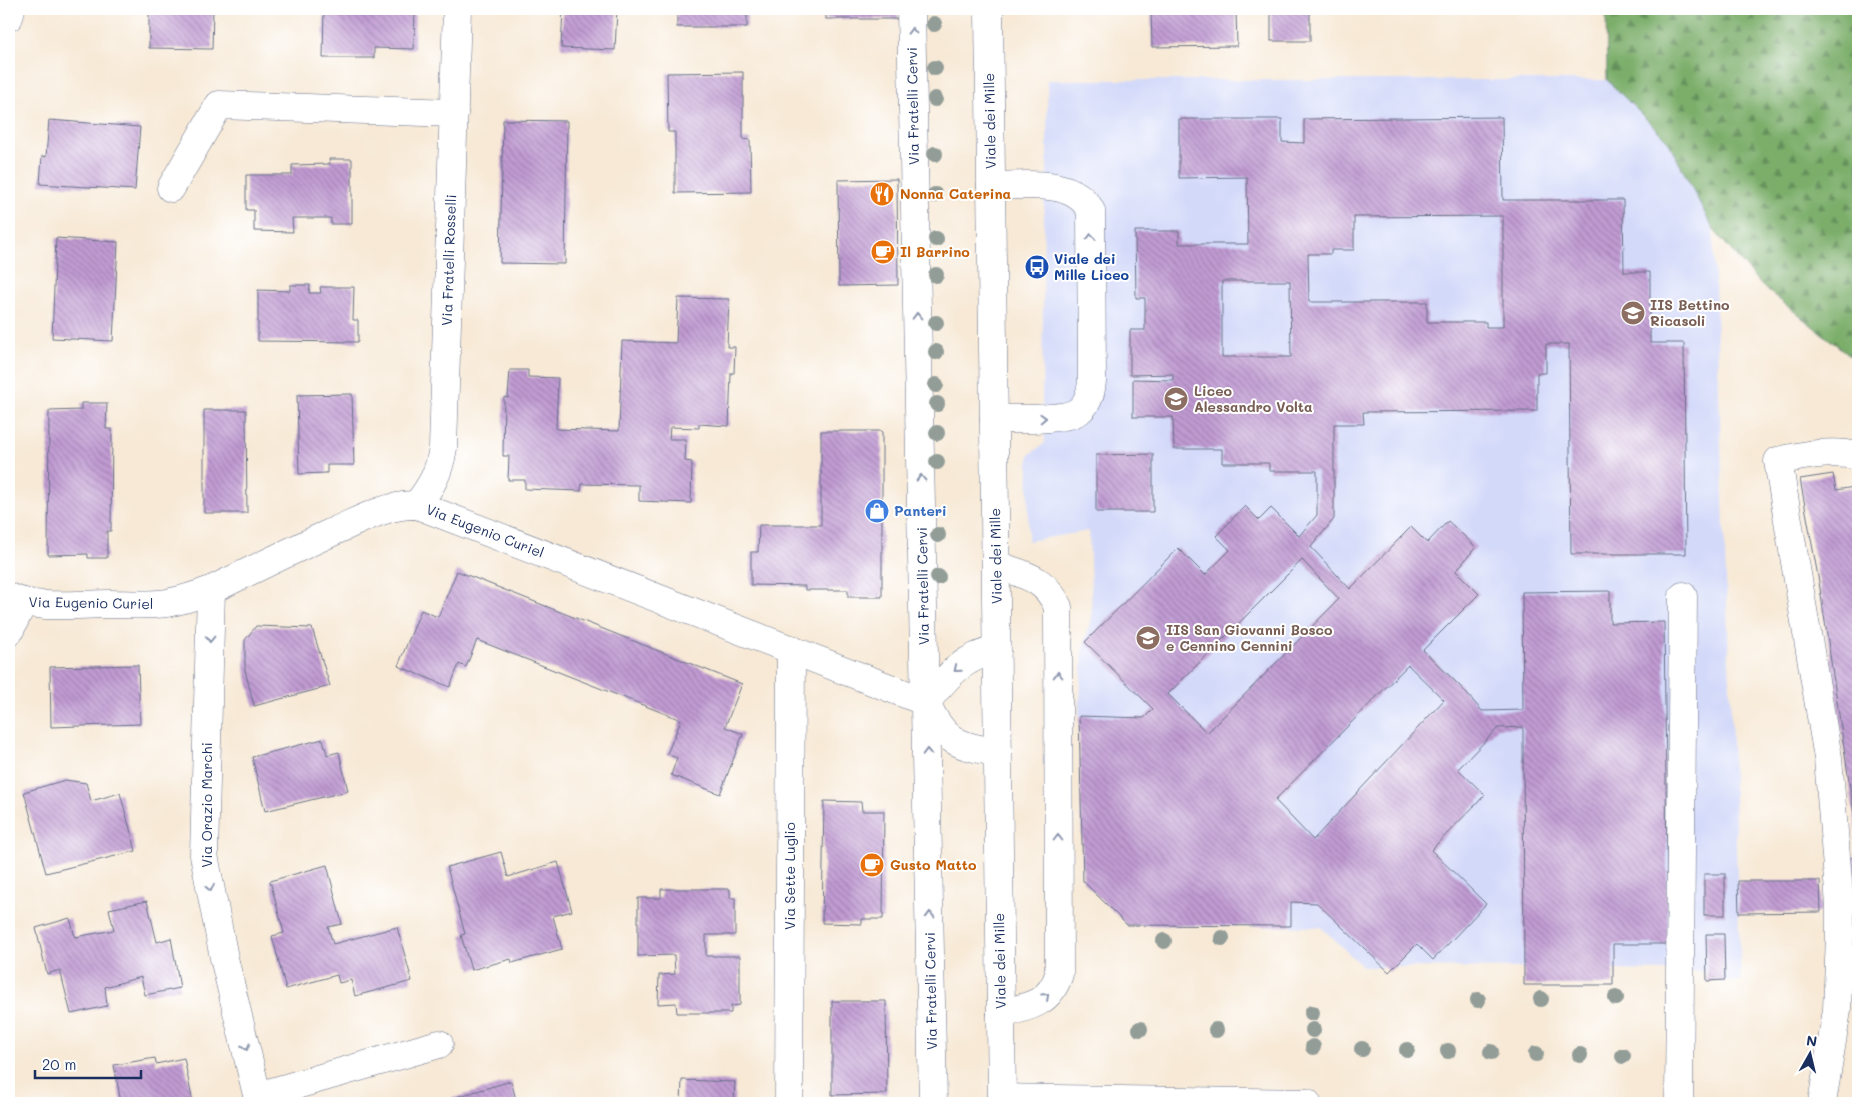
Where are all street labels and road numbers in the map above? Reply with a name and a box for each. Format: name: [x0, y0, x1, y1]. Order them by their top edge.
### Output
street label: Via Fratelli Cervi: [902, 47, 923, 165]
street label: Viale dei Mille: [979, 73, 1000, 169]
street label: Via Fratelli Rosselli: [437, 194, 460, 326]
street label: Via Eugenio Curiel: [423, 499, 547, 562]
street label: Viale dei Mille: [985, 508, 1006, 604]
street label: Via Fratelli Cervi: [912, 527, 933, 645]
street label: Via Eugenio Curiel: [28, 592, 154, 613]
street label: Via Orazio Marchi: [197, 742, 216, 868]
street label: Via Sette Luglio: [780, 822, 799, 930]
street label: Viale dei Mille: [989, 913, 1010, 1009]
street label: Via Fratelli Cervi: [920, 932, 941, 1050]

